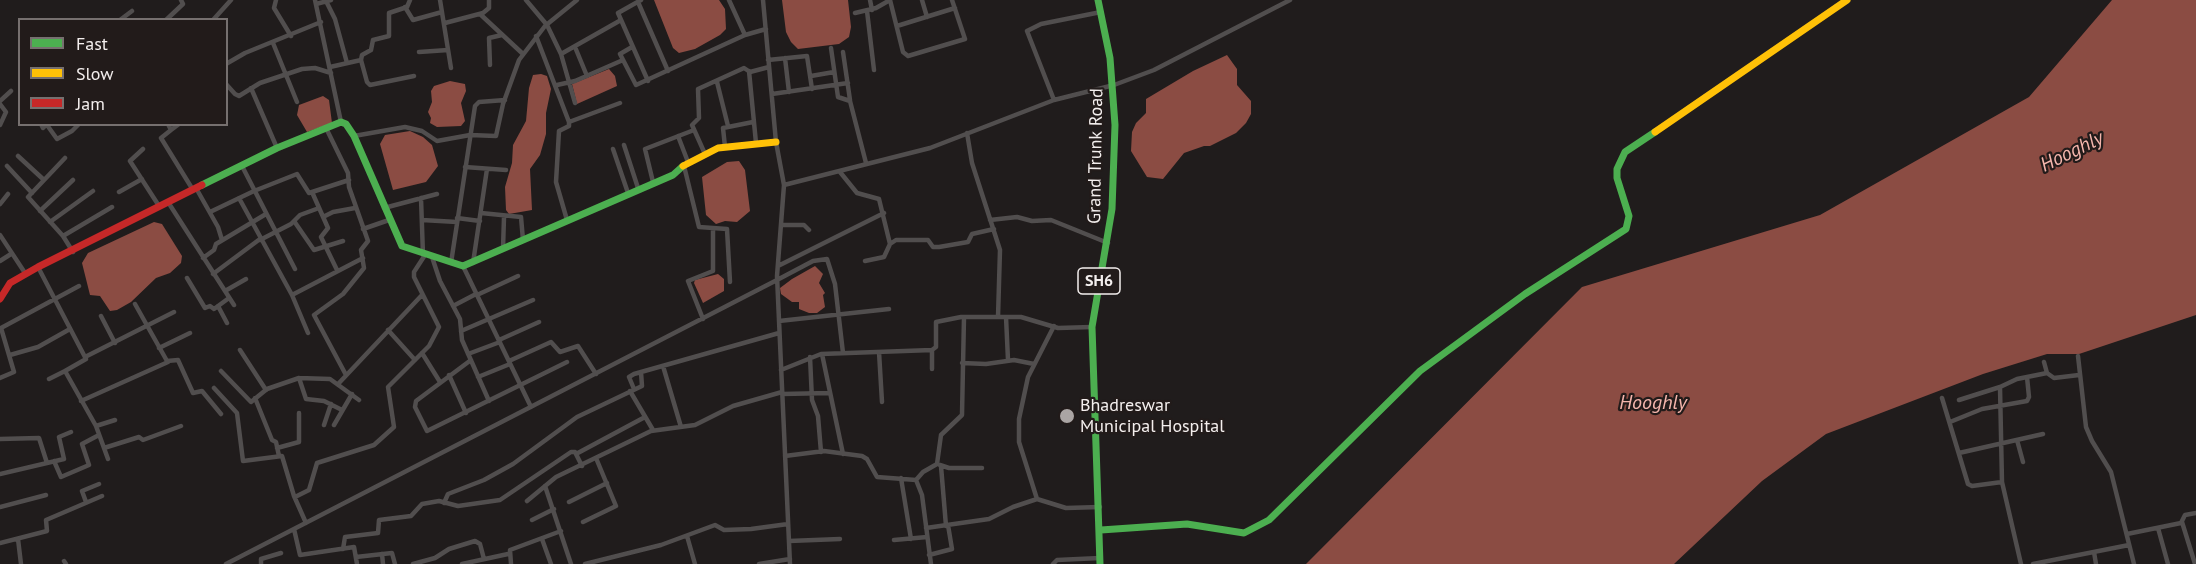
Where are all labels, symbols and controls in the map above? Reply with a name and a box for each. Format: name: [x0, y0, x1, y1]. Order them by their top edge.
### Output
legend: [18, 18, 228, 126]
text: Fast: [76, 32, 108, 55]
text: Slow: [76, 62, 114, 85]
street label: Grand Trunk Road: [1084, 88, 1108, 224]
text: Jam: [76, 92, 105, 115]
water label: Hooghly: [2036, 126, 2108, 178]
road number: SH6: [1078, 268, 1120, 294]
water label: Hooghly: [1619, 391, 1687, 415]
place label: Bhadreswar Municipal Hospital: [1080, 395, 1224, 438]
marker: Bhadreswar Municipal Hospital: [1058, 407, 1076, 425]

